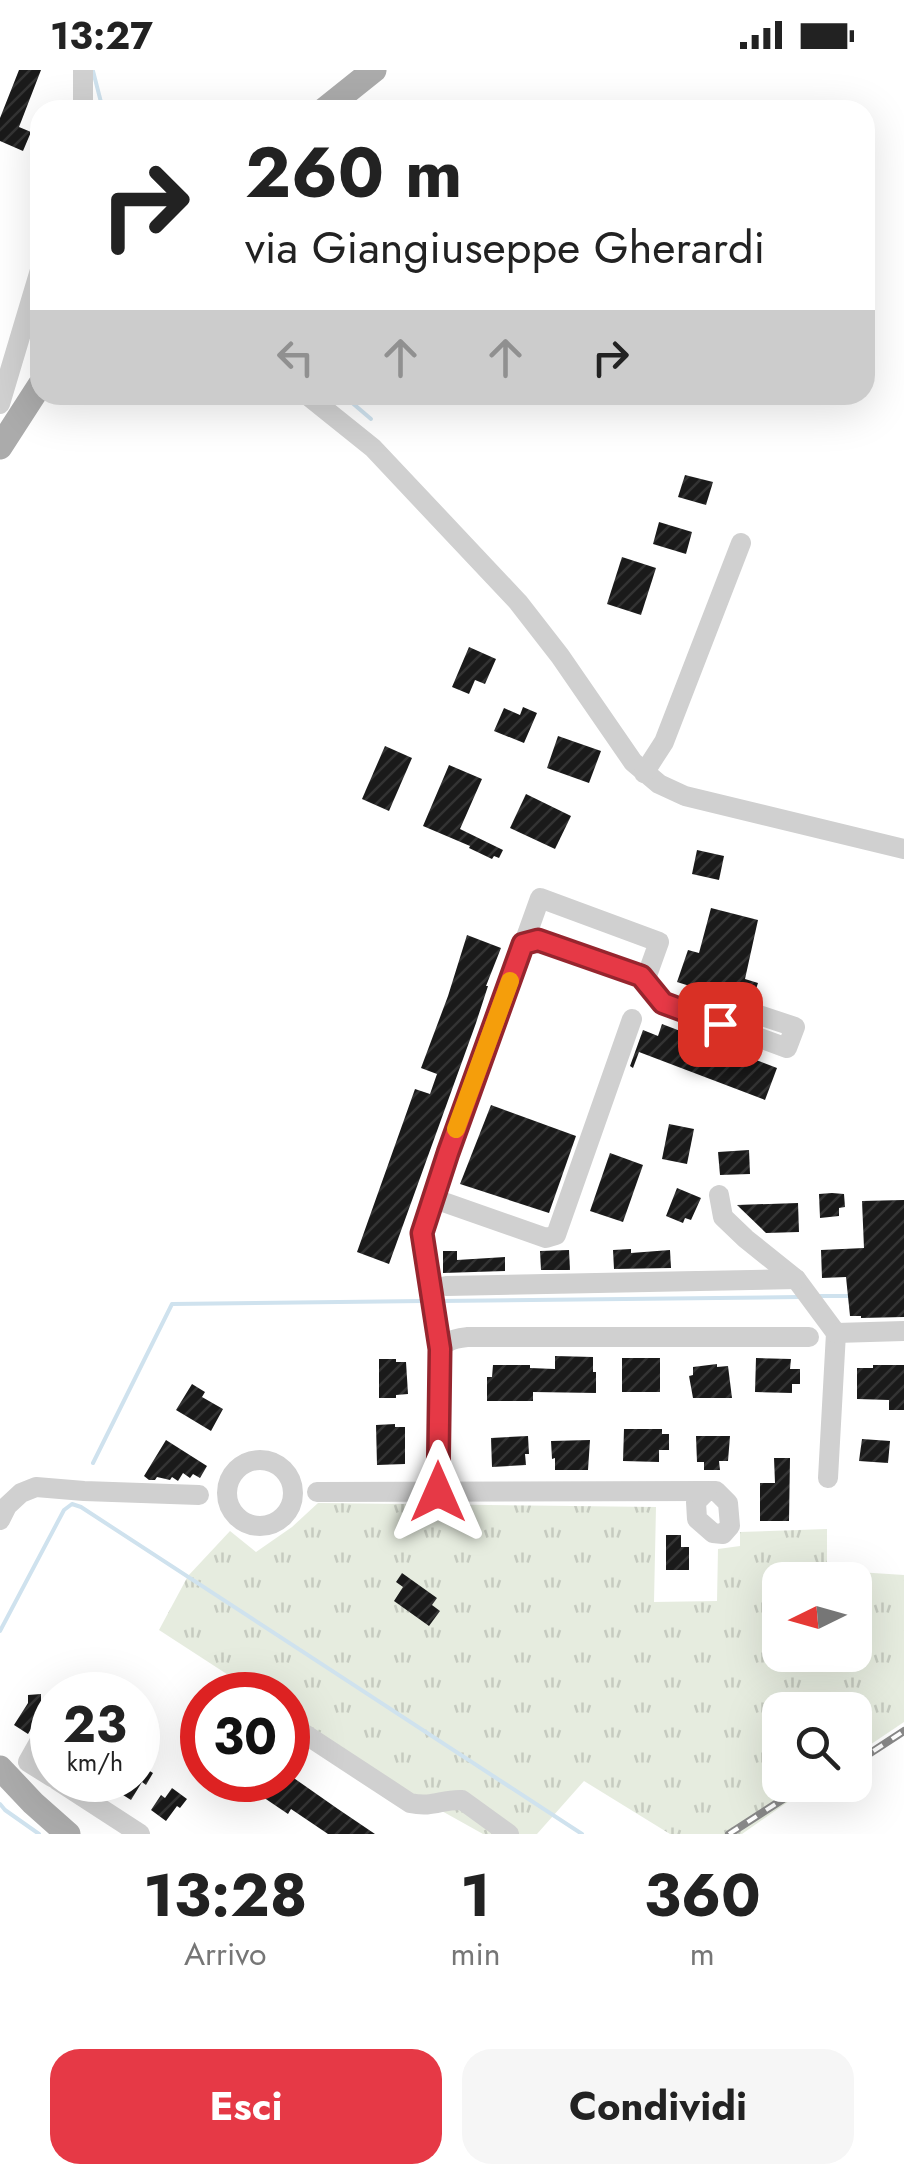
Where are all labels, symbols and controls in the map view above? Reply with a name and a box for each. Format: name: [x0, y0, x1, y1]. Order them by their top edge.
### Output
text: 13:27: [50, 8, 153, 63]
text: 260 m: [245, 122, 463, 223]
icon: right: [80, 140, 210, 270]
text: via Giangiuseppe Gherardi: [245, 215, 765, 280]
icon: left: [268, 330, 323, 385]
icon: ahead: [373, 330, 428, 385]
icon: ahead: [478, 330, 533, 385]
icon: right: [583, 330, 638, 385]
pin: [678, 982, 763, 1067]
icon: arrive: [693, 997, 748, 1052]
position arrow: [386, 1440, 490, 1544]
north arrow: [762, 1562, 872, 1672]
map controls: [762, 1562, 872, 1802]
speed limit sign: 30: [180, 1672, 310, 1802]
text: 23: [63, 1688, 127, 1761]
button: search: [762, 1692, 872, 1802]
text: km/h: [67, 1744, 123, 1780]
text: 13:28: [143, 1852, 307, 1939]
text: 1: [460, 1852, 491, 1939]
text: 360: [644, 1852, 761, 1939]
text: Arrivo: [184, 1931, 266, 1977]
text: min: [450, 1931, 501, 1977]
text: m: [690, 1931, 715, 1977]
button: Esci: [50, 2049, 442, 2164]
button: Condividi: [462, 2049, 854, 2164]

